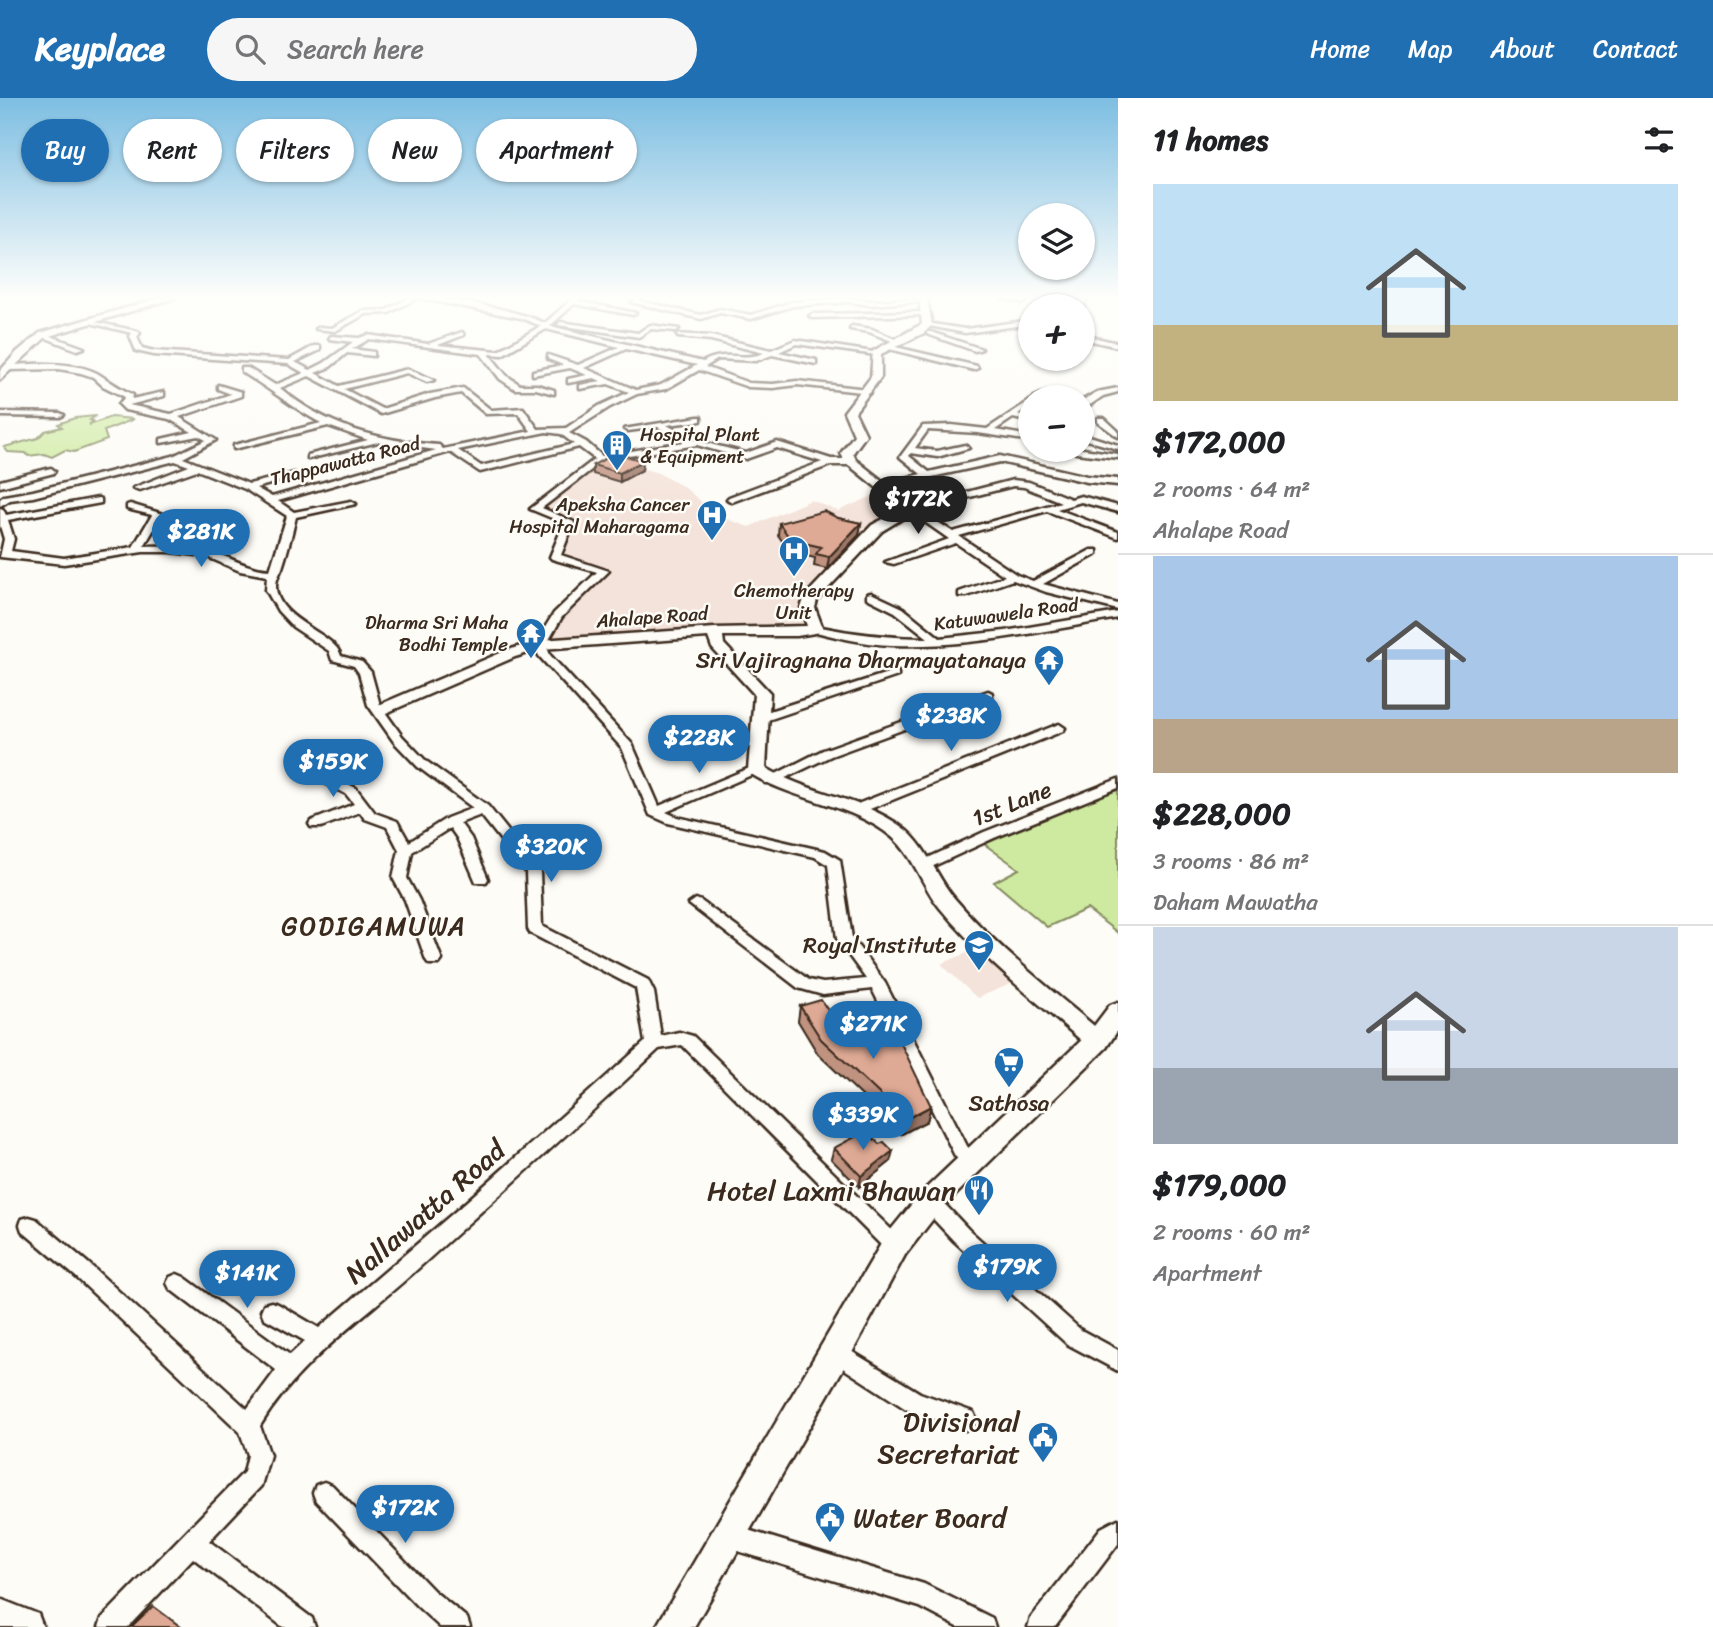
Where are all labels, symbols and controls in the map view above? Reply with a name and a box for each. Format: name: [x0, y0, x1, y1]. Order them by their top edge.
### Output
search box: [207, 18, 697, 81]
text: Keyplace: [35, 20, 165, 78]
text: Search here: [287, 26, 424, 72]
text: Home: [1310, 28, 1370, 70]
text: Map: [1408, 28, 1452, 70]
text: About: [1490, 28, 1555, 70]
text: Contact: [1593, 28, 1678, 70]
icon: search: [231, 30, 269, 68]
text: 11 homes: [1153, 113, 1268, 167]
chip: Buy: [21, 119, 109, 182]
chip: Rent: [123, 119, 222, 182]
chip: Filters: [236, 119, 354, 182]
chip: New: [368, 119, 462, 182]
chip: Apartment: [476, 119, 637, 182]
icon: filters: [1640, 121, 1678, 159]
map controls: [1018, 203, 1095, 462]
button: layers: [1018, 203, 1095, 280]
icon: home: [1353, 230, 1479, 356]
button: +: [1018, 294, 1095, 371]
button: −: [1018, 385, 1095, 462]
text: $172,000: [1153, 415, 1285, 469]
place label: Hospital Plant & Equipment: [640, 418, 760, 473]
street label: Thappawatta Road: [267, 426, 425, 496]
building icon: Hospital Plant & Equipment: [600, 428, 634, 472]
text: 2 rooms · 64 m²: [1153, 469, 1310, 510]
pin: $172K: [869, 476, 967, 536]
text: $172K: [885, 478, 951, 519]
place label: Apeksha Cancer Hospital Maharagama: [509, 488, 690, 543]
hospital icon: Apeksha Cancer Hospital Maharagama: [695, 498, 729, 542]
pin: $281K: [152, 510, 250, 569]
text: Ahalape Road: [1153, 510, 1288, 551]
text: $281K: [168, 511, 234, 552]
hospital icon: Chemotherapy Unit: [777, 534, 811, 578]
place label: Chemotherapy Unit: [734, 574, 854, 629]
street label: Katuwawela Road: [932, 587, 1081, 640]
street label: Ahalape Road: [594, 597, 711, 637]
icon: home: [1353, 602, 1479, 728]
place label: Dharma Sri Maha Bodhi Temple: [365, 606, 508, 661]
temple icon: Dharma Sri Maha Bodhi Temple: [514, 616, 548, 660]
place label: Sri Vajiragnana Dharmayatanaya: [696, 640, 1026, 681]
temple icon: Sri Vajiragnana Dharmayatanaya: [1032, 643, 1066, 687]
pin: $238K: [902, 694, 1000, 753]
text: $238K: [916, 695, 986, 736]
pin: $228K: [650, 716, 748, 775]
text: $228K: [664, 717, 734, 758]
pin: $159K: [284, 740, 382, 799]
text: $159K: [299, 741, 367, 782]
street label: 1st Lane: [966, 769, 1058, 839]
text: $228,000: [1153, 787, 1291, 841]
pin: $320K: [502, 824, 600, 884]
text: $320K: [516, 826, 586, 867]
text: 3 rooms · 86 m²: [1153, 841, 1309, 882]
text: Daham Mawatha: [1153, 882, 1318, 923]
district label: GODIGAMUWA: [281, 903, 467, 949]
place label: Royal Institute: [803, 925, 956, 966]
school or university icon: Royal Institute: [962, 928, 996, 972]
icon: home: [1353, 973, 1479, 1099]
pin: $271K: [824, 1002, 922, 1061]
text: $271K: [840, 1003, 906, 1044]
supermarket icon: Sathosa: [992, 1045, 1026, 1089]
place label: Sathosa: [969, 1083, 1050, 1124]
pin: $339K: [814, 1093, 912, 1152]
text: $339K: [829, 1094, 897, 1135]
street label: Nallawatta Road: [333, 1126, 519, 1297]
text: $179,000: [1153, 1158, 1287, 1212]
place label: Hotel Laxmi Bhawan: [707, 1166, 956, 1215]
restaurant icon: Hotel Laxmi Bhawan: [962, 1173, 996, 1217]
text: 2 rooms · 60 m²: [1153, 1212, 1311, 1253]
pin: $179K: [958, 1244, 1056, 1304]
text: $179K: [974, 1246, 1040, 1287]
pin: $141K: [198, 1250, 296, 1310]
text: $141K: [215, 1252, 279, 1293]
text: Apartment: [1153, 1253, 1262, 1294]
place label: Divisional Secretariat: [877, 1397, 1021, 1478]
public building icon: Divisional Secretariat: [1026, 1420, 1060, 1464]
pin: $172K: [356, 1486, 454, 1545]
text: $172K: [372, 1487, 438, 1528]
place label: Water Board: [853, 1493, 1008, 1542]
public building icon: Water Board: [813, 1500, 847, 1544]

